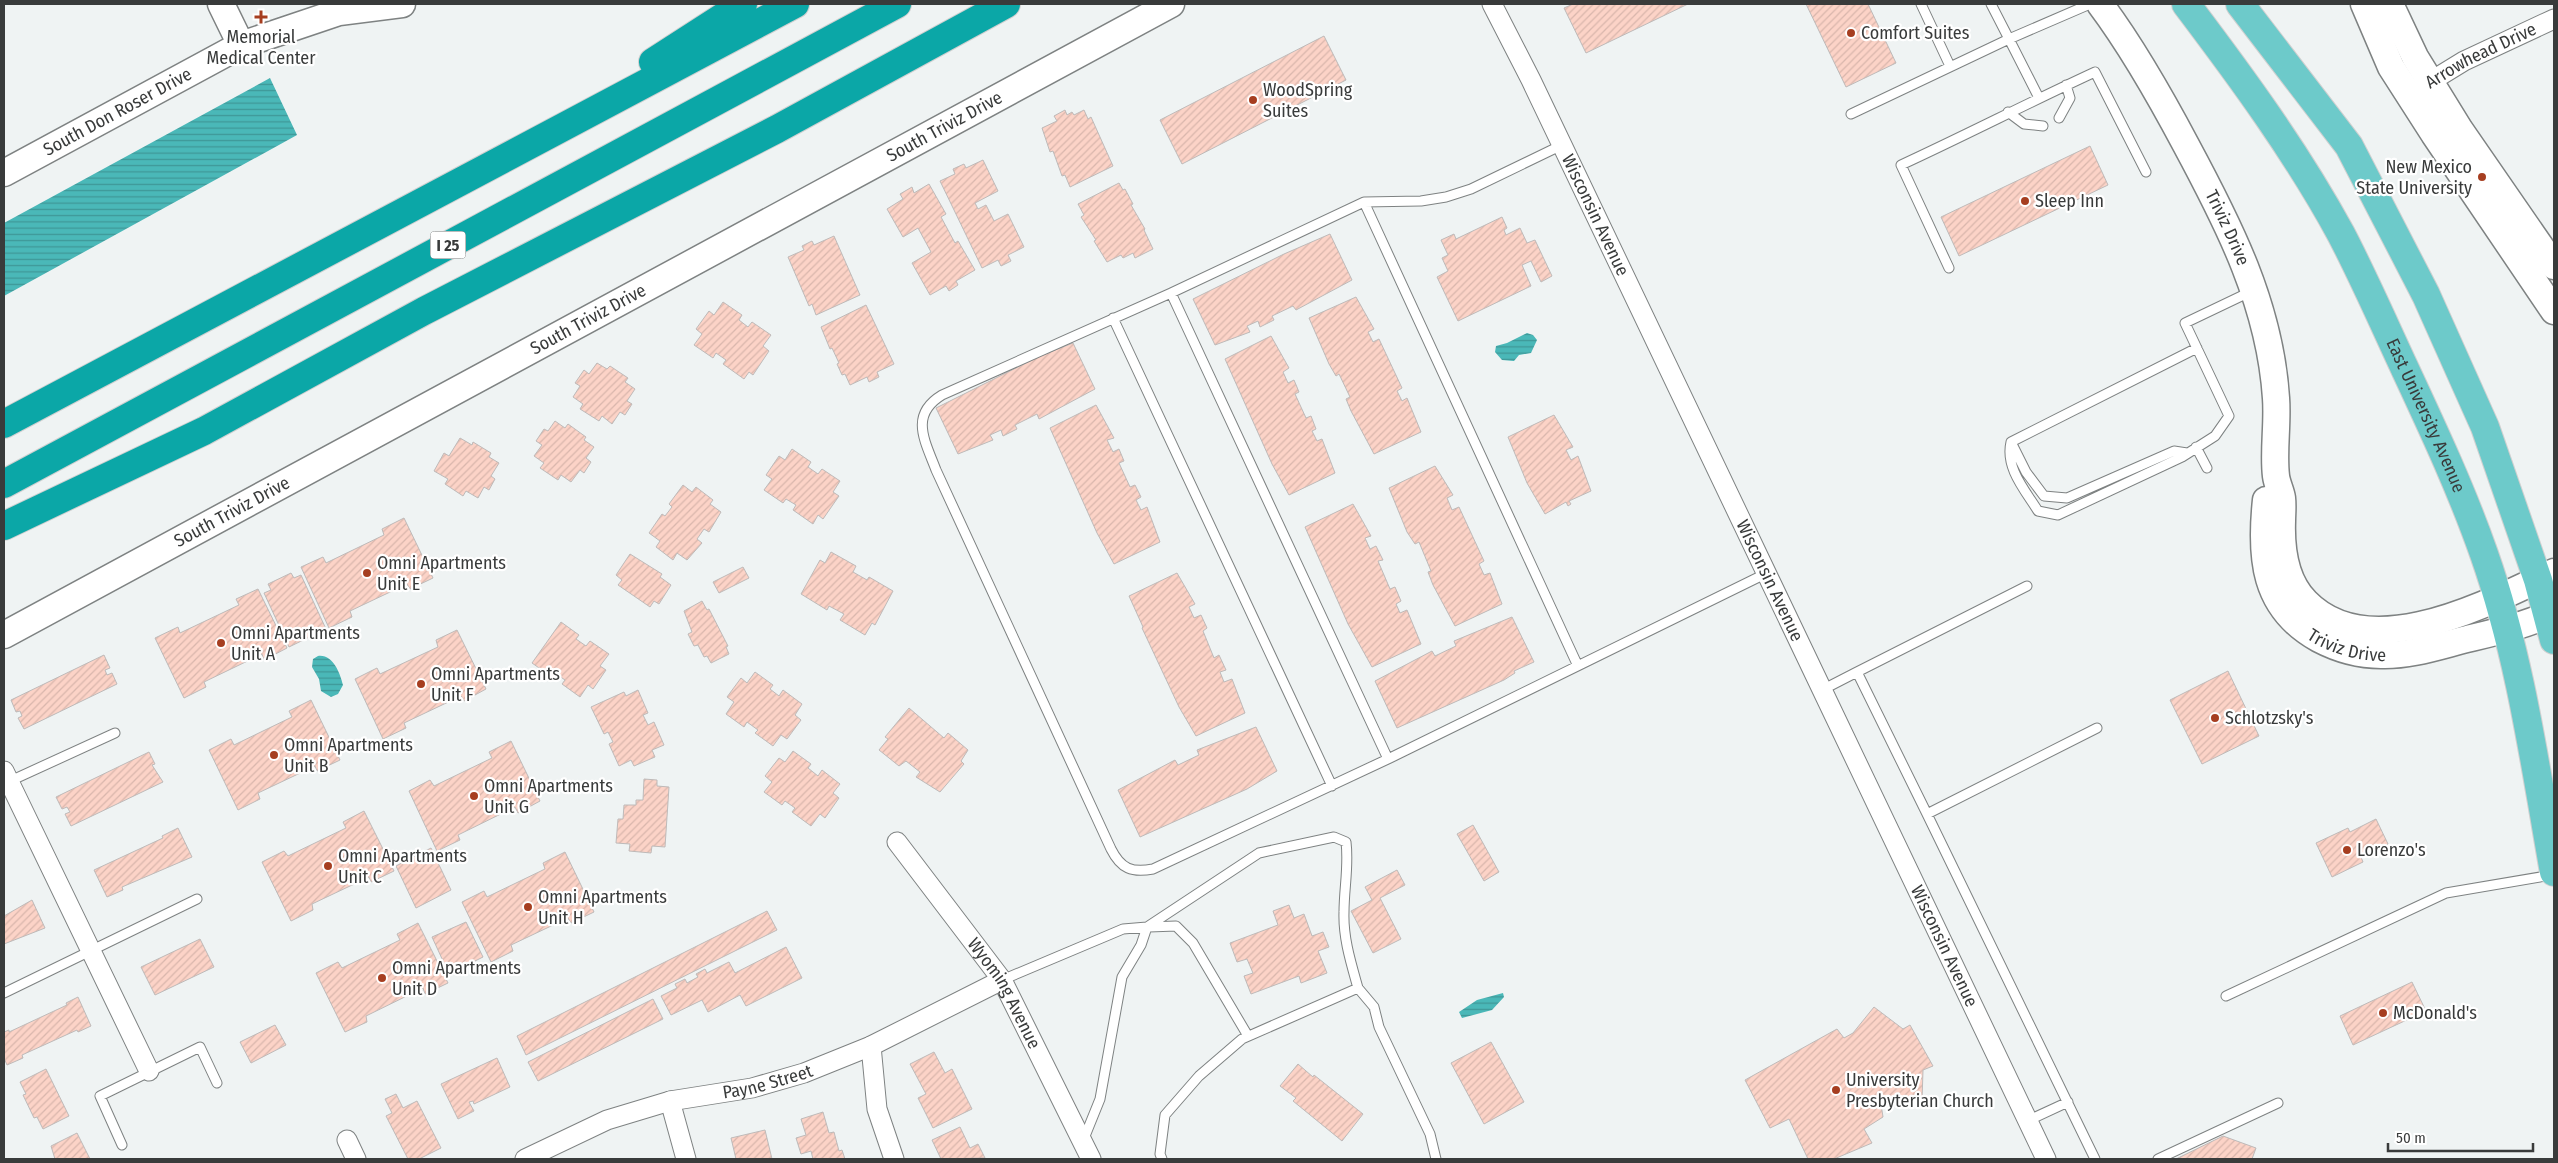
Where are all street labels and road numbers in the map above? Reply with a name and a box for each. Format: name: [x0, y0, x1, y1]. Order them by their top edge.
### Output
street label: Arrowhead Drive: [2421, 18, 2540, 93]
street label: South Don Roser Drive: [39, 63, 196, 161]
street label: South Triviz Drive: [883, 86, 1006, 167]
street label: Wisconsin Avenue: [1557, 151, 1634, 279]
street label: Triviz Drive: [2201, 186, 2254, 269]
road number: I 25: [430, 232, 466, 258]
street label: South Triviz Drive: [526, 279, 650, 359]
street label: East University Avenue: [2381, 335, 2470, 496]
street label: South Triviz Drive: [170, 472, 294, 552]
street label: Wisconsin Avenue: [1731, 516, 1808, 645]
street label: Triviz Drive: [2304, 624, 2387, 666]
street label: Wisconsin Avenue: [1906, 882, 1983, 1010]
street label: Wyoming Avenue: [963, 933, 1045, 1053]
street label: Payne Street: [721, 1060, 816, 1104]

